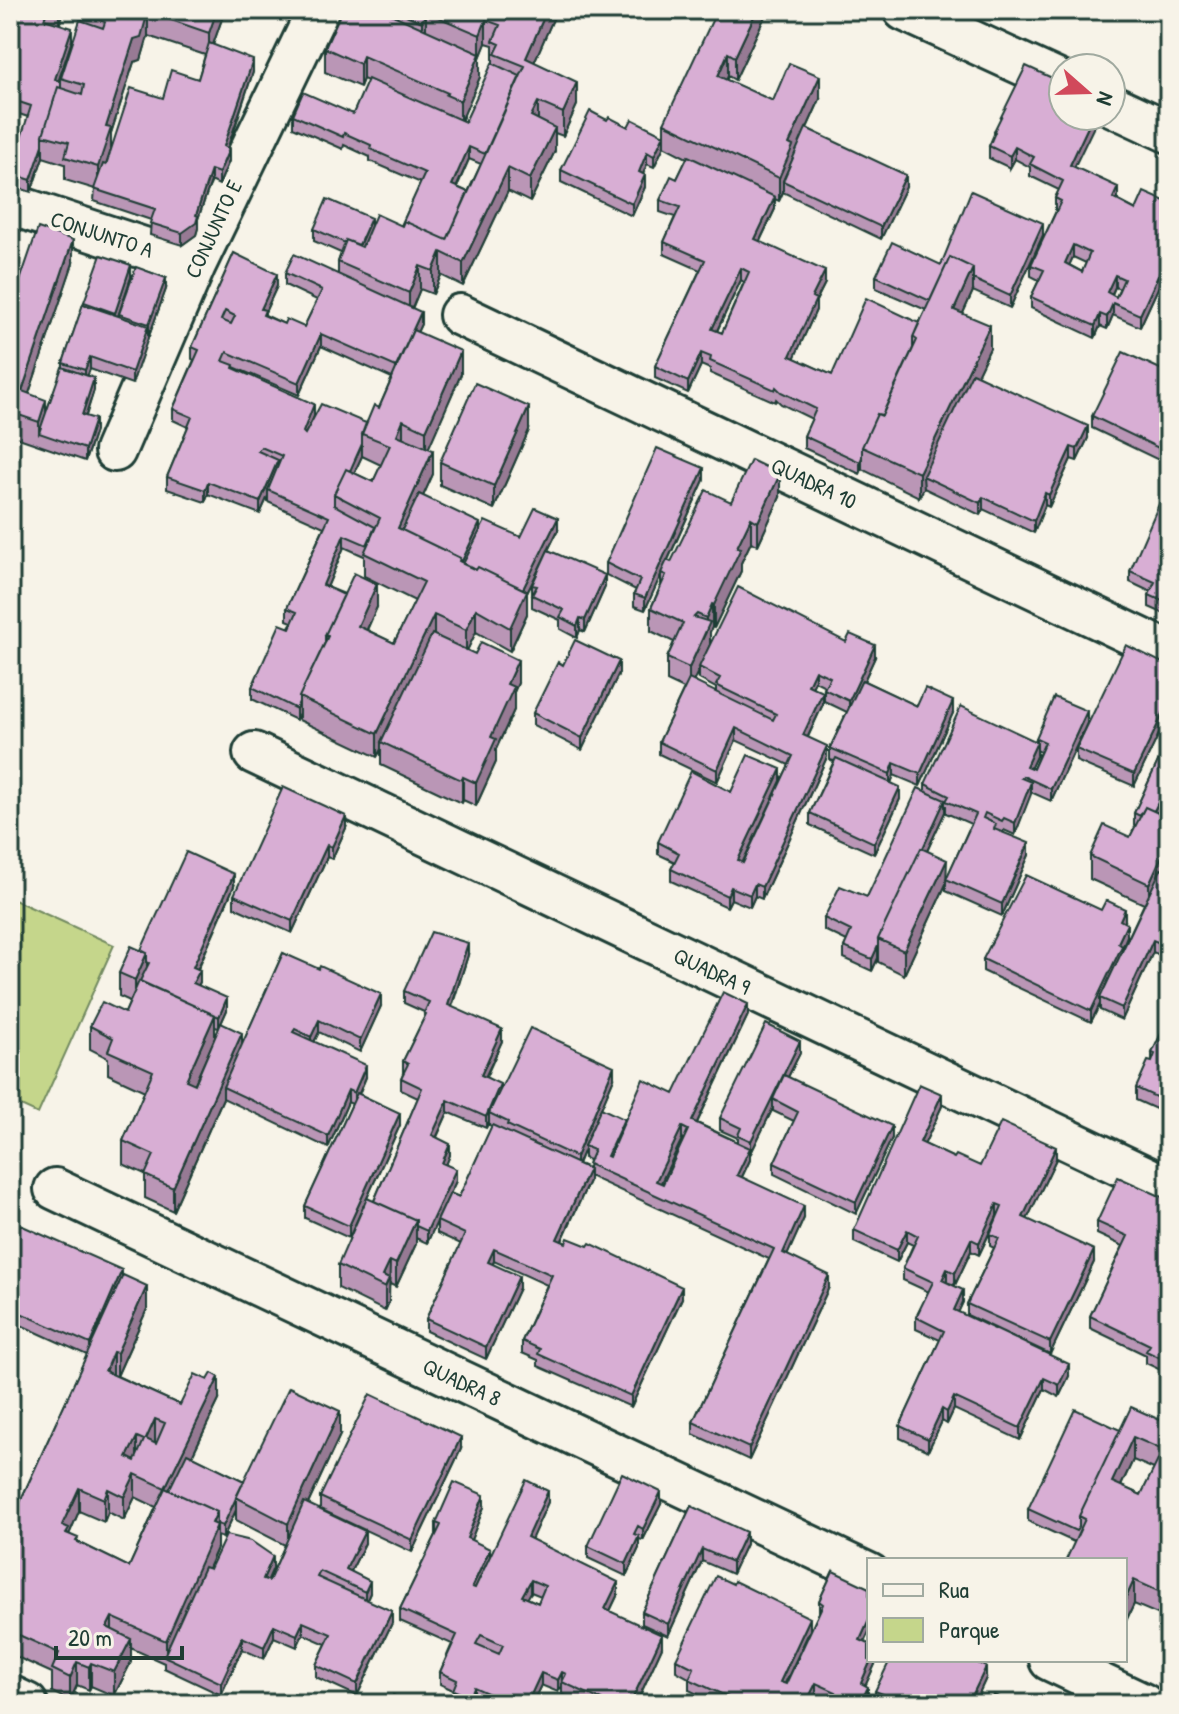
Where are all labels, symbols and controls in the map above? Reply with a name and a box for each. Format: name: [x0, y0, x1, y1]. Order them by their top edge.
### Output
north arrow: [1047, 52, 1127, 132]
text: N: [1090, 88, 1122, 110]
street label: CONJUNTO E: [177, 175, 249, 283]
street label: CONJUNTO A: [47, 203, 157, 265]
street label: QUADRA 10: [766, 450, 862, 516]
street label: QUADRA 9: [669, 940, 755, 1002]
street label: QUADRA 8: [418, 1351, 506, 1413]
legend: [867, 1558, 1127, 1662]
text: Rua: [939, 1573, 969, 1605]
scale bar: [56, 1610, 182, 1660]
text: Parque: [939, 1613, 1000, 1645]
text: 20 m: [68, 1621, 112, 1653]

